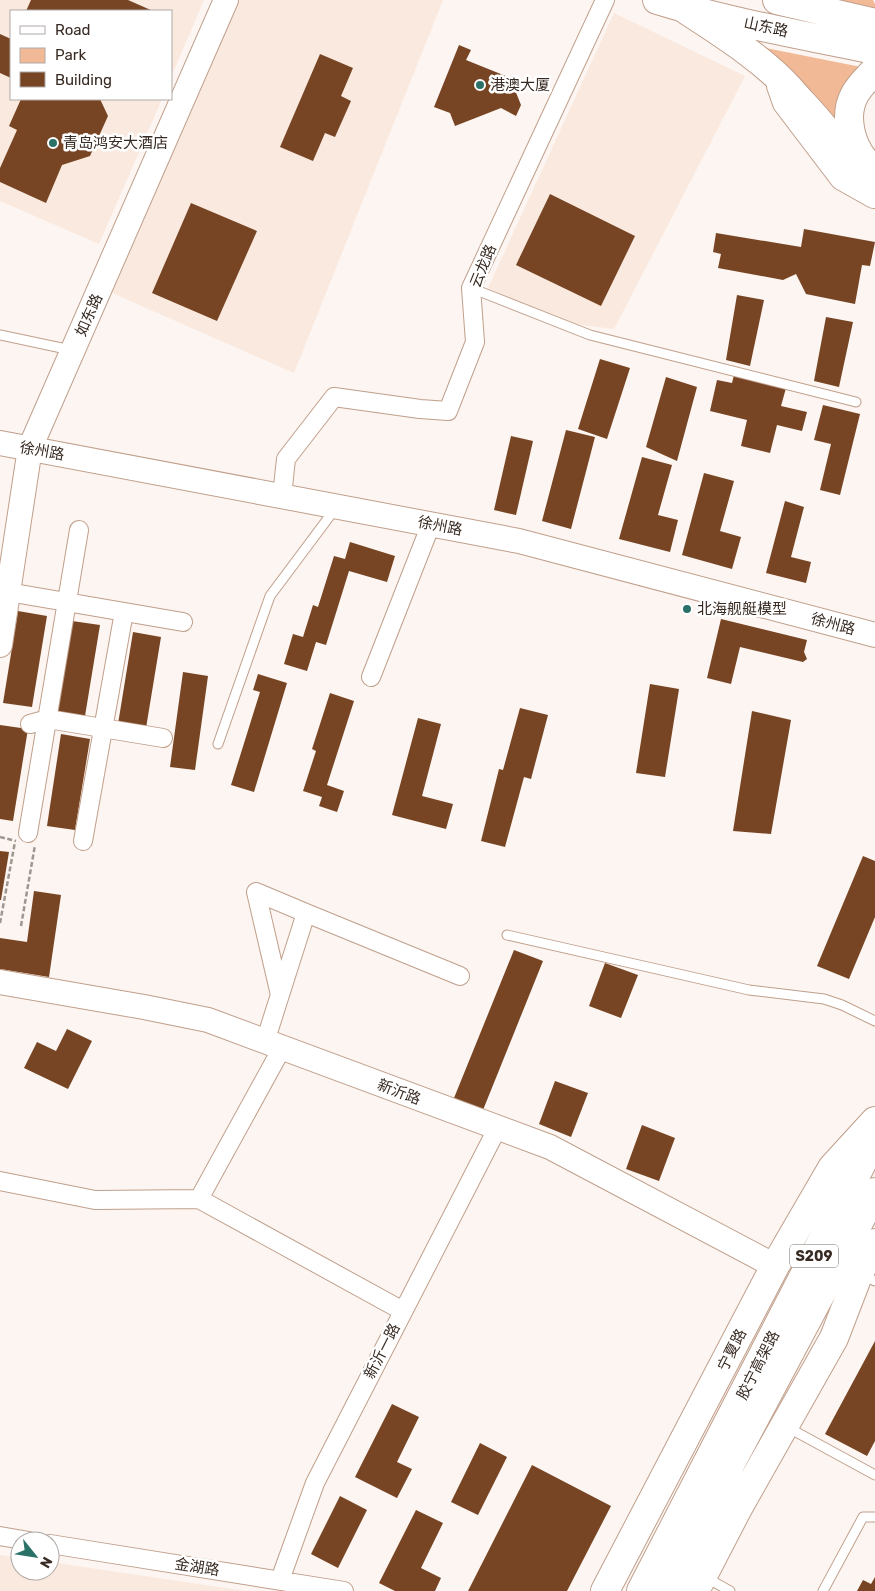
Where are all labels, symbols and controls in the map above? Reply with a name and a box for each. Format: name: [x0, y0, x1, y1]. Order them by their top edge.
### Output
legend: [10, 10, 172, 100]
street label: 山东路: [742, 14, 790, 40]
text: Road: [55, 21, 91, 39]
text: Park: [55, 46, 86, 64]
text: Building: [55, 71, 112, 89]
place label: 港澳大厦: [490, 76, 550, 94]
marker: 港澳大厦: [474, 79, 486, 91]
place label: 青岛鸿安大酒店: [63, 134, 168, 152]
marker: 青岛鸿安大酒店: [47, 137, 59, 149]
street label: 云龙路: [466, 242, 500, 290]
street label: 如东路: [72, 291, 106, 339]
street label: 徐州路: [18, 438, 66, 464]
street label: 徐州路: [416, 513, 464, 539]
place label: 北海舰艇模型: [697, 600, 787, 618]
marker: 北海舰艇模型: [681, 603, 693, 615]
street label: 徐州路: [809, 609, 857, 639]
street label: 新沂路: [375, 1076, 423, 1108]
road number: S209: [790, 1244, 838, 1268]
street label: 新沂一路: [360, 1320, 404, 1382]
street label: 宁夏路: [714, 1326, 750, 1374]
street label: 胶宁高架路: [733, 1327, 783, 1403]
north arrow: [10, 1531, 60, 1581]
text: N: [36, 1554, 56, 1571]
street label: 金湖路: [173, 1555, 221, 1579]

